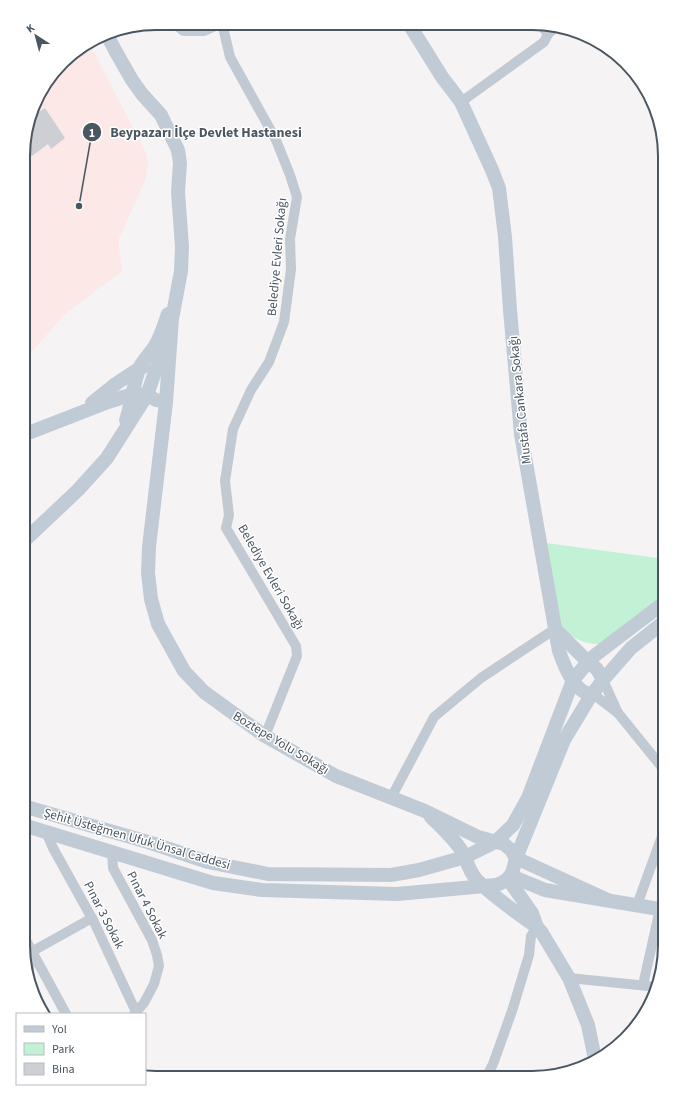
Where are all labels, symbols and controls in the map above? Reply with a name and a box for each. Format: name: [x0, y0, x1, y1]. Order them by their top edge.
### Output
north arrow: [16, 16, 56, 56]
text: K: [23, 20, 38, 36]
callout: Beypazarı İlçe Devlet Hastanesi: [82, 119, 309, 145]
text: Beypazarı İlçe Devlet Hastanesi: [110, 123, 302, 143]
text: 1: [89, 125, 95, 142]
street label: Belediye Evleri Sokağı: [263, 197, 291, 317]
street label: Mustafa Cankara Sokağı: [504, 335, 536, 465]
street label: Belediye Evleri Sokağı: [234, 521, 308, 633]
street label: Boztepe Yolu Sokağı: [229, 707, 333, 779]
street label: Şehit Üsteğmen Ufuk Ünsal Caddesi: [42, 804, 232, 874]
street label: Pınar 4 Sokak: [122, 868, 172, 942]
street label: Pınar 3 Sokak: [79, 878, 129, 952]
legend: [16, 1013, 146, 1085]
text: Yol: [51, 1021, 67, 1038]
text: Park: [52, 1041, 74, 1058]
text: Bina: [52, 1061, 75, 1078]

